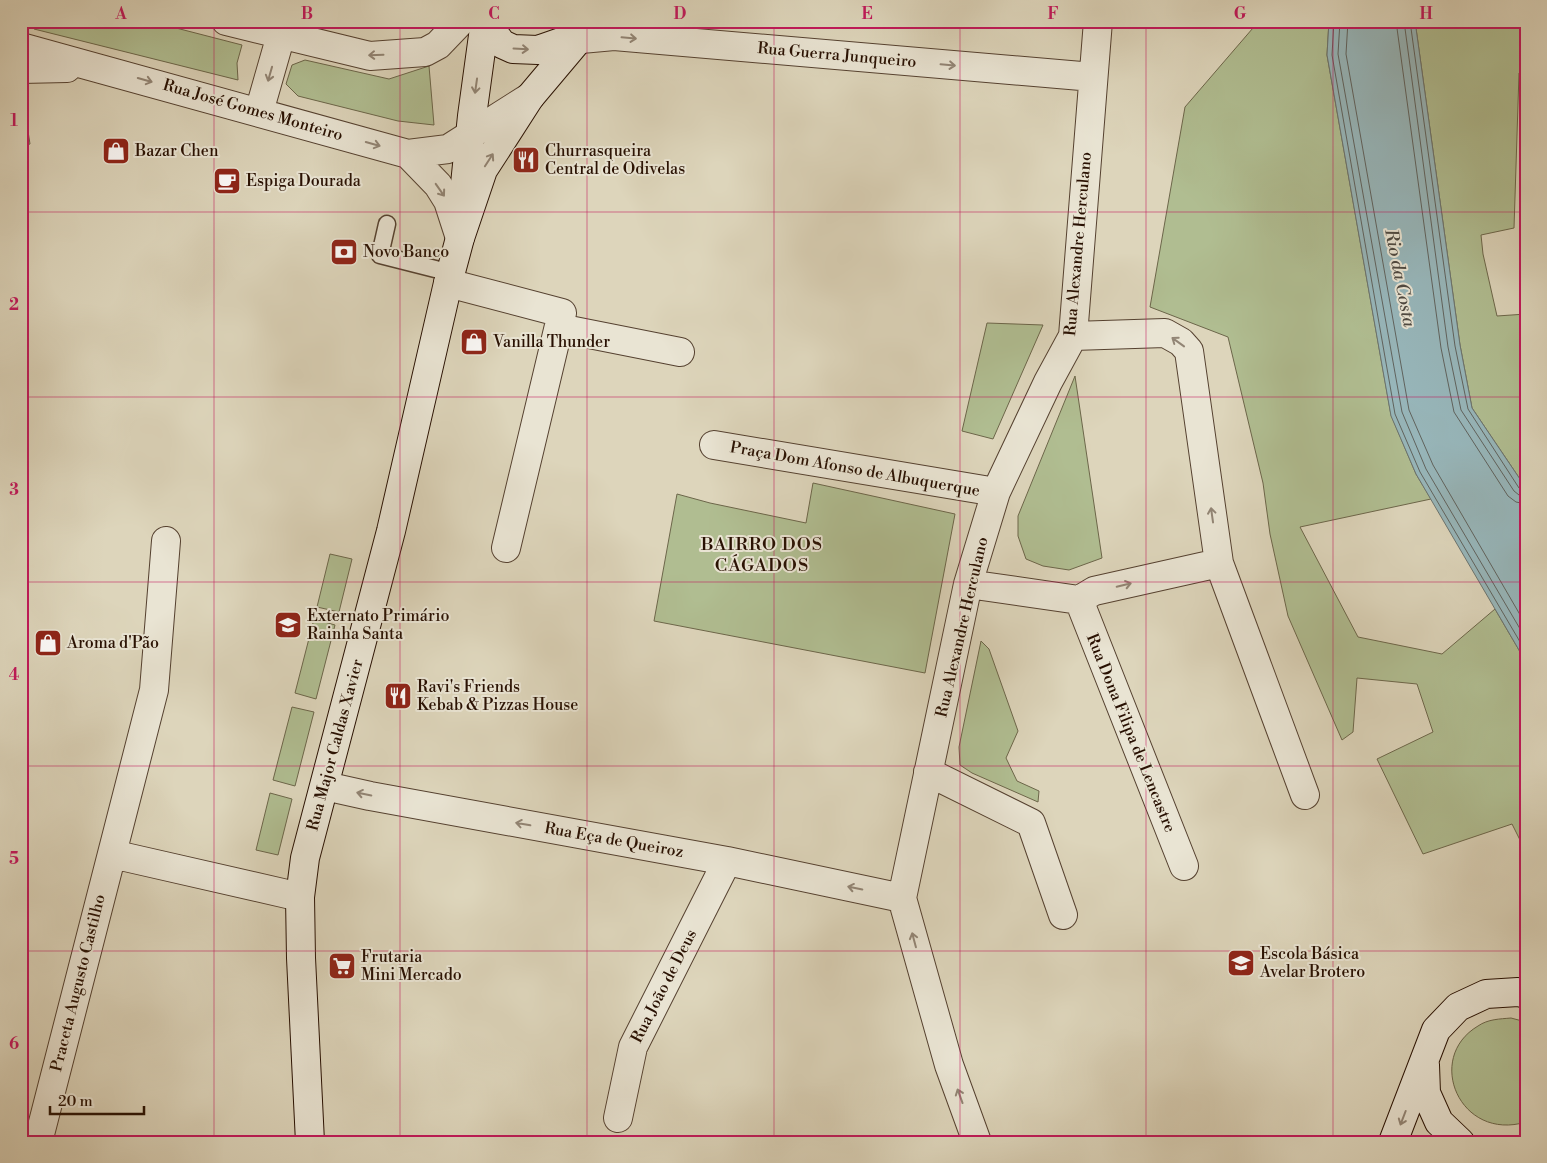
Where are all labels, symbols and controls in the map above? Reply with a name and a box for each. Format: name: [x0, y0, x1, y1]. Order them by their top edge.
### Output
text: A: [114, 4, 127, 24]
text: B: [301, 4, 313, 24]
text: C: [488, 4, 500, 24]
text: D: [674, 4, 687, 24]
text: E: [861, 4, 873, 24]
text: F: [1047, 4, 1059, 24]
text: G: [1234, 4, 1247, 24]
text: H: [1419, 4, 1433, 24]
one-way arrow: [621, 33, 637, 42]
street label: Rua Guerra Junqueiro: [757, 38, 917, 72]
one-way arrow: [513, 44, 529, 54]
one-way arrow: [369, 51, 385, 60]
one-way arrow: [940, 60, 956, 69]
one-way arrow: [264, 65, 274, 81]
street label: Rua José Gomes Monteiro: [161, 75, 345, 145]
one-way arrow: [136, 76, 152, 85]
one-way arrow: [470, 78, 480, 94]
text: 1: [10, 111, 18, 131]
shop icon: Bazar Chen: [101, 136, 131, 166]
one-way arrow: [365, 140, 381, 149]
place label: Bazar Chen: [134, 141, 219, 161]
place label: Churrasqueira Central de Odivelas: [545, 141, 685, 179]
restaurant icon: Churrasqueira Central de Odivelas: [511, 145, 541, 175]
street label: Rua Alexandre Herculano: [1060, 151, 1096, 337]
one-way arrow: [484, 153, 495, 167]
cafe icon: Espiga Dourada: [212, 166, 242, 196]
place label: Espiga Dourada: [246, 171, 362, 191]
one-way arrow: [435, 183, 445, 197]
water label: Rio da Costa: [1379, 226, 1421, 330]
bank icon: Novo Banco: [329, 237, 359, 267]
place label: Novo Banco: [363, 242, 449, 262]
text: 2: [9, 295, 19, 315]
shop icon: Vanilla Thunder: [459, 327, 489, 357]
place label: Vanilla Thunder: [492, 332, 610, 352]
one-way arrow: [1171, 337, 1185, 347]
street label: Praça Dom Afonso de Albuquerque: [728, 437, 982, 501]
text: 3: [9, 480, 19, 500]
one-way arrow: [1207, 507, 1217, 523]
district label: BAIRRO DOS CÁGADOS: [700, 533, 823, 577]
street label: Rua Alexandre Herculano: [931, 535, 993, 719]
one-way arrow: [1116, 580, 1132, 589]
place label: Externato Primário Rainha Santa: [307, 606, 449, 644]
school or university icon: Externato Primário Rainha Santa: [273, 610, 303, 640]
shop icon: Aroma d'Pão: [33, 628, 63, 658]
street label: Rua Dona Filipa de Lencastre: [1082, 631, 1180, 835]
place label: Aroma d'Pão: [66, 633, 159, 653]
street label: Rua Major Caldas Xavier: [302, 657, 368, 833]
text: 4: [9, 665, 20, 685]
place label: Ravi's Friends Kebab & Pizzas House: [417, 677, 578, 715]
restaurant icon: Ravi's Friends Kebab & Pizzas House: [383, 681, 413, 711]
one-way arrow: [356, 789, 372, 799]
one-way arrow: [516, 818, 532, 828]
street label: Rua Eça de Queiroz: [543, 818, 685, 862]
text: 5: [9, 849, 19, 869]
one-way arrow: [847, 883, 863, 892]
street label: Praceta Augusto Castilho: [46, 892, 110, 1074]
street label: Rua João de Deus: [627, 926, 701, 1046]
one-way arrow: [909, 933, 919, 949]
place label: Escola Básica Avelar Brotero: [1259, 944, 1365, 982]
place label: Frutaria Mini Mercado: [361, 947, 462, 985]
school or university icon: Escola Básica Avelar Brotero: [1226, 948, 1256, 978]
supermarket icon: Frutaria Mini Mercado: [327, 951, 357, 981]
text: 6: [9, 1034, 19, 1054]
scale bar: [50, 1083, 144, 1115]
one-way arrow: [955, 1089, 964, 1104]
text: 20 m: [58, 1092, 93, 1111]
one-way arrow: [1398, 1109, 1407, 1125]

